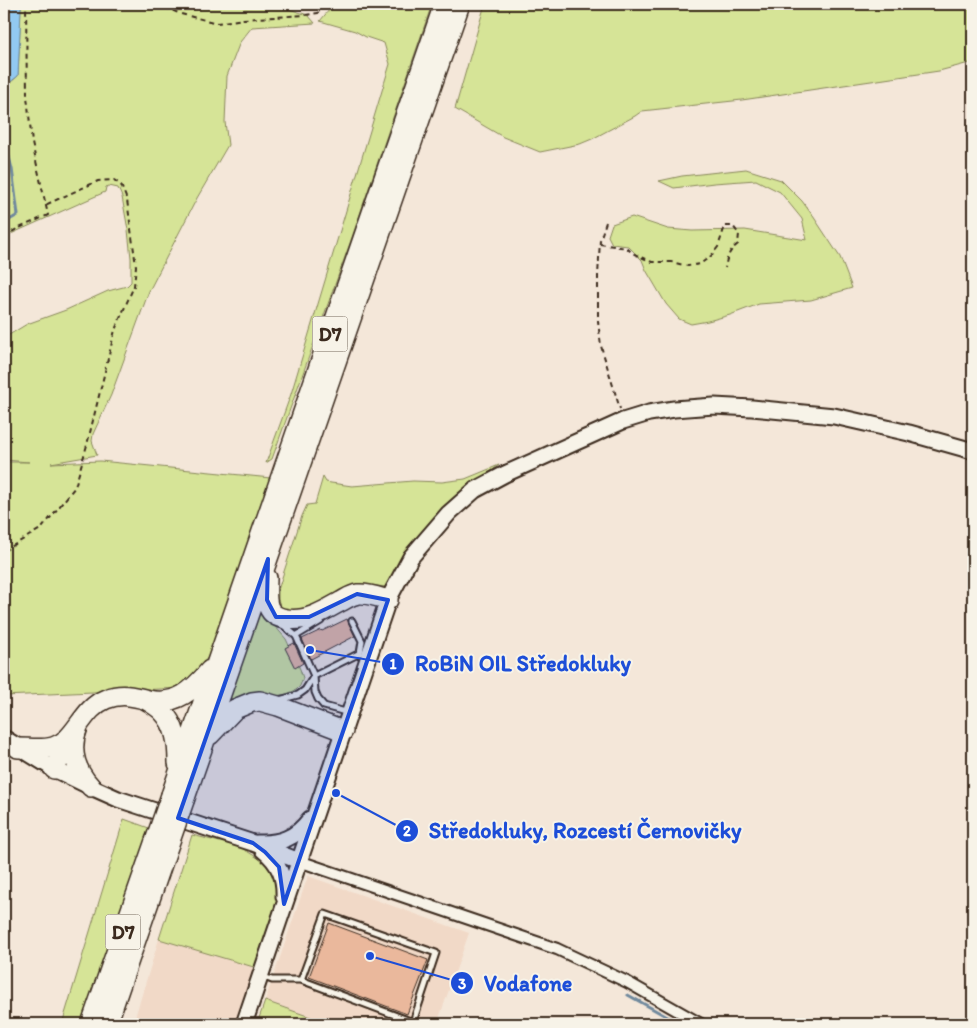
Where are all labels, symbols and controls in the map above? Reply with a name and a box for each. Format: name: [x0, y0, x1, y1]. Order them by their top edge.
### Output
road number: D7: [312, 316, 348, 352]
callout: RoBiN OIL Středokluky: [380, 645, 641, 682]
text: RoBiN OIL Středokluky: [415, 650, 631, 677]
text: 1: [390, 655, 397, 673]
callout: Středokluky, Rozcestí Černovičky: [394, 812, 752, 849]
text: Středokluky, Rozcestí Černovičky: [429, 817, 742, 844]
text: 2: [403, 822, 411, 840]
road number: D7: [106, 914, 140, 950]
callout: Vodafone: [449, 965, 583, 1002]
text: Vodafone: [484, 970, 572, 997]
text: 3: [458, 975, 466, 993]

